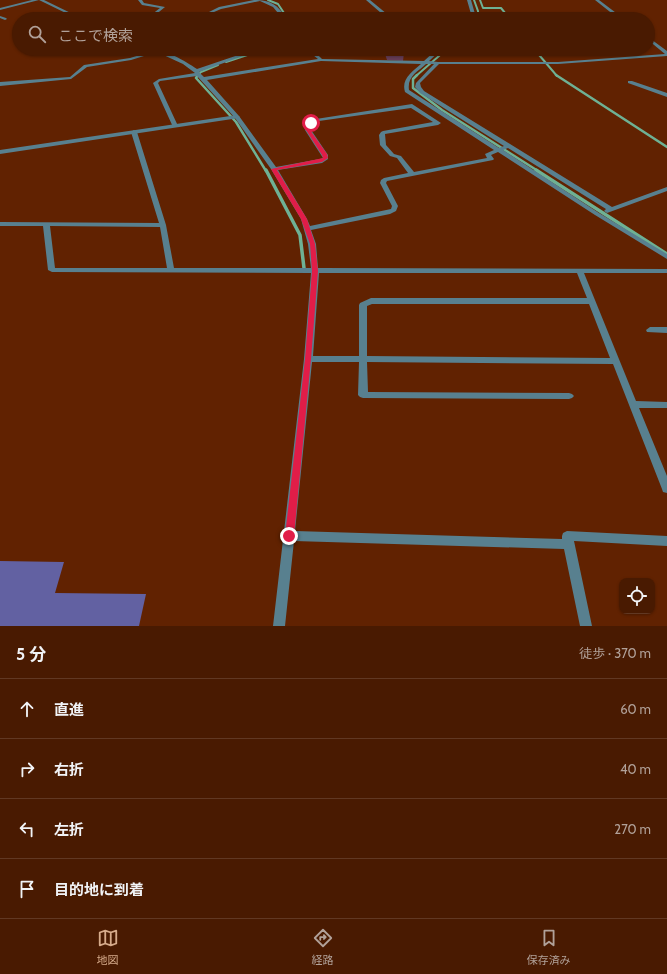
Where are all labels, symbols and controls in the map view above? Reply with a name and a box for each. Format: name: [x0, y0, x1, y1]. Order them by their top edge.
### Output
search box: [12, 12, 655, 56]
icon: search: [26, 23, 48, 45]
text: ここで検索: [58, 27, 133, 45]
route start: [302, 114, 320, 132]
route end: [280, 527, 298, 545]
map controls: [619, 578, 655, 614]
button: locate: [619, 578, 655, 614]
text: 5 分: [16, 644, 46, 664]
text: 徒歩 · 370 m: [579, 645, 651, 661]
icon: ahead: [16, 698, 38, 720]
text: 直進: [54, 701, 84, 719]
text: 60 m: [620, 701, 651, 717]
icon: right: [16, 758, 38, 780]
text: 右折: [54, 761, 84, 779]
text: 40 m: [620, 761, 651, 777]
icon: left: [16, 818, 38, 840]
text: 左折: [54, 821, 84, 839]
text: 270 m: [614, 821, 651, 837]
icon: arrive: [16, 878, 38, 900]
text: 目的地に到着: [54, 881, 144, 899]
tab: 地図: [97, 927, 119, 967]
tab: 経路: [312, 927, 334, 967]
tab: 保存済み: [527, 927, 571, 967]

